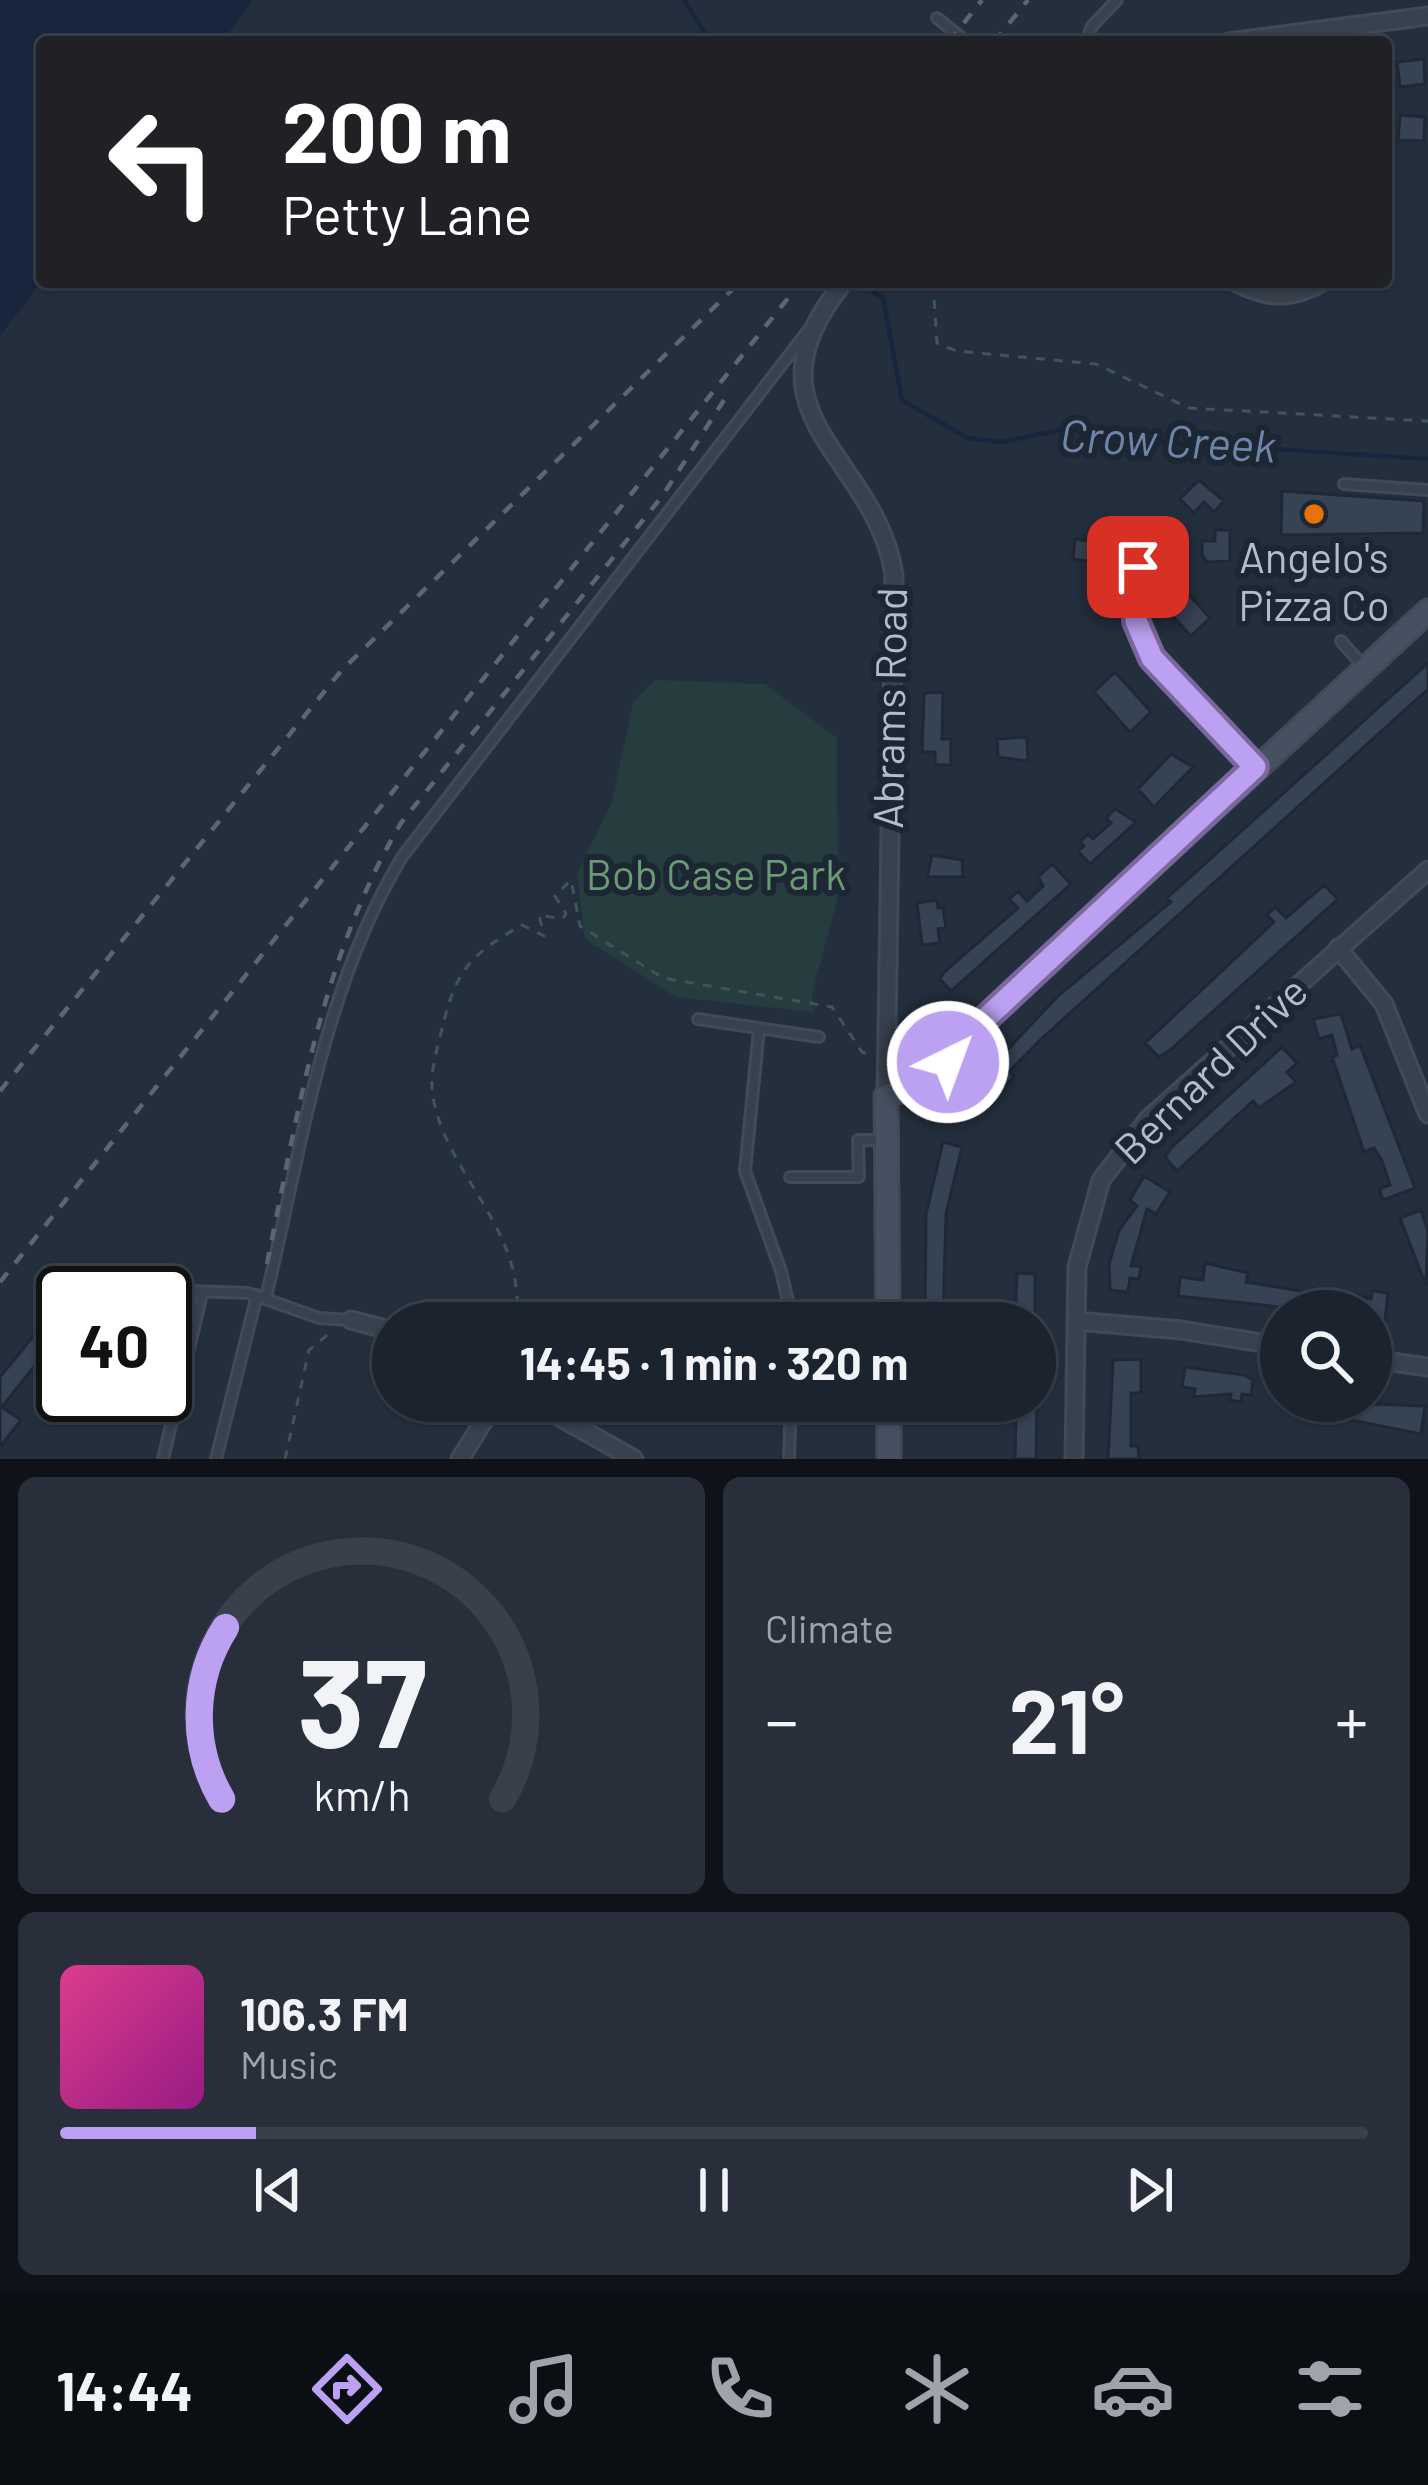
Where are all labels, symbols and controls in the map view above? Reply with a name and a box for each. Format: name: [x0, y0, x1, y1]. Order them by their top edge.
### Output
text: 200 m: [282, 79, 512, 180]
icon: left: [84, 84, 240, 240]
text: Petty Lane: [282, 181, 532, 246]
water label: Crow Creek: [1059, 406, 1277, 472]
marker: Angelo's Pizza Co: [1301, 501, 1327, 527]
pin: [1087, 516, 1189, 618]
place label: Angelo's Pizza Co: [1238, 531, 1390, 629]
icon: arrive: [1105, 534, 1171, 600]
street label: Abrams Road: [861, 587, 915, 829]
park label: Bob Case Park: [586, 848, 846, 898]
street label: Bernard Drive: [1103, 964, 1316, 1173]
position arrow: [885, 999, 1011, 1125]
speed limit sign: 40: [36, 1266, 192, 1422]
map controls: [1260, 1290, 1392, 1422]
button: search: [1260, 1290, 1392, 1422]
text: 14:45 · 1 min · 320 m: [520, 1335, 908, 1389]
text: Climate: [765, 1604, 894, 1651]
text: 37: [297, 1623, 426, 1773]
text: 21°: [1009, 1664, 1124, 1772]
text: −: [765, 1679, 798, 1758]
text: +: [1335, 1679, 1368, 1758]
text: km/h: [313, 1767, 410, 1819]
text: 106.3 FM: [240, 1986, 409, 2040]
text: Music: [240, 2040, 338, 2087]
icon: previous: [245, 2157, 311, 2223]
icon: pause: [681, 2157, 747, 2223]
icon: next: [1117, 2157, 1183, 2223]
icon: directions: [305, 2347, 389, 2431]
icon: music: [502, 2347, 586, 2431]
icon: phone: [698, 2347, 782, 2431]
icon: climate: [895, 2347, 979, 2431]
icon: car: [1091, 2347, 1175, 2431]
icon: filters: [1288, 2347, 1372, 2431]
text: 14:44: [56, 2357, 193, 2422]

